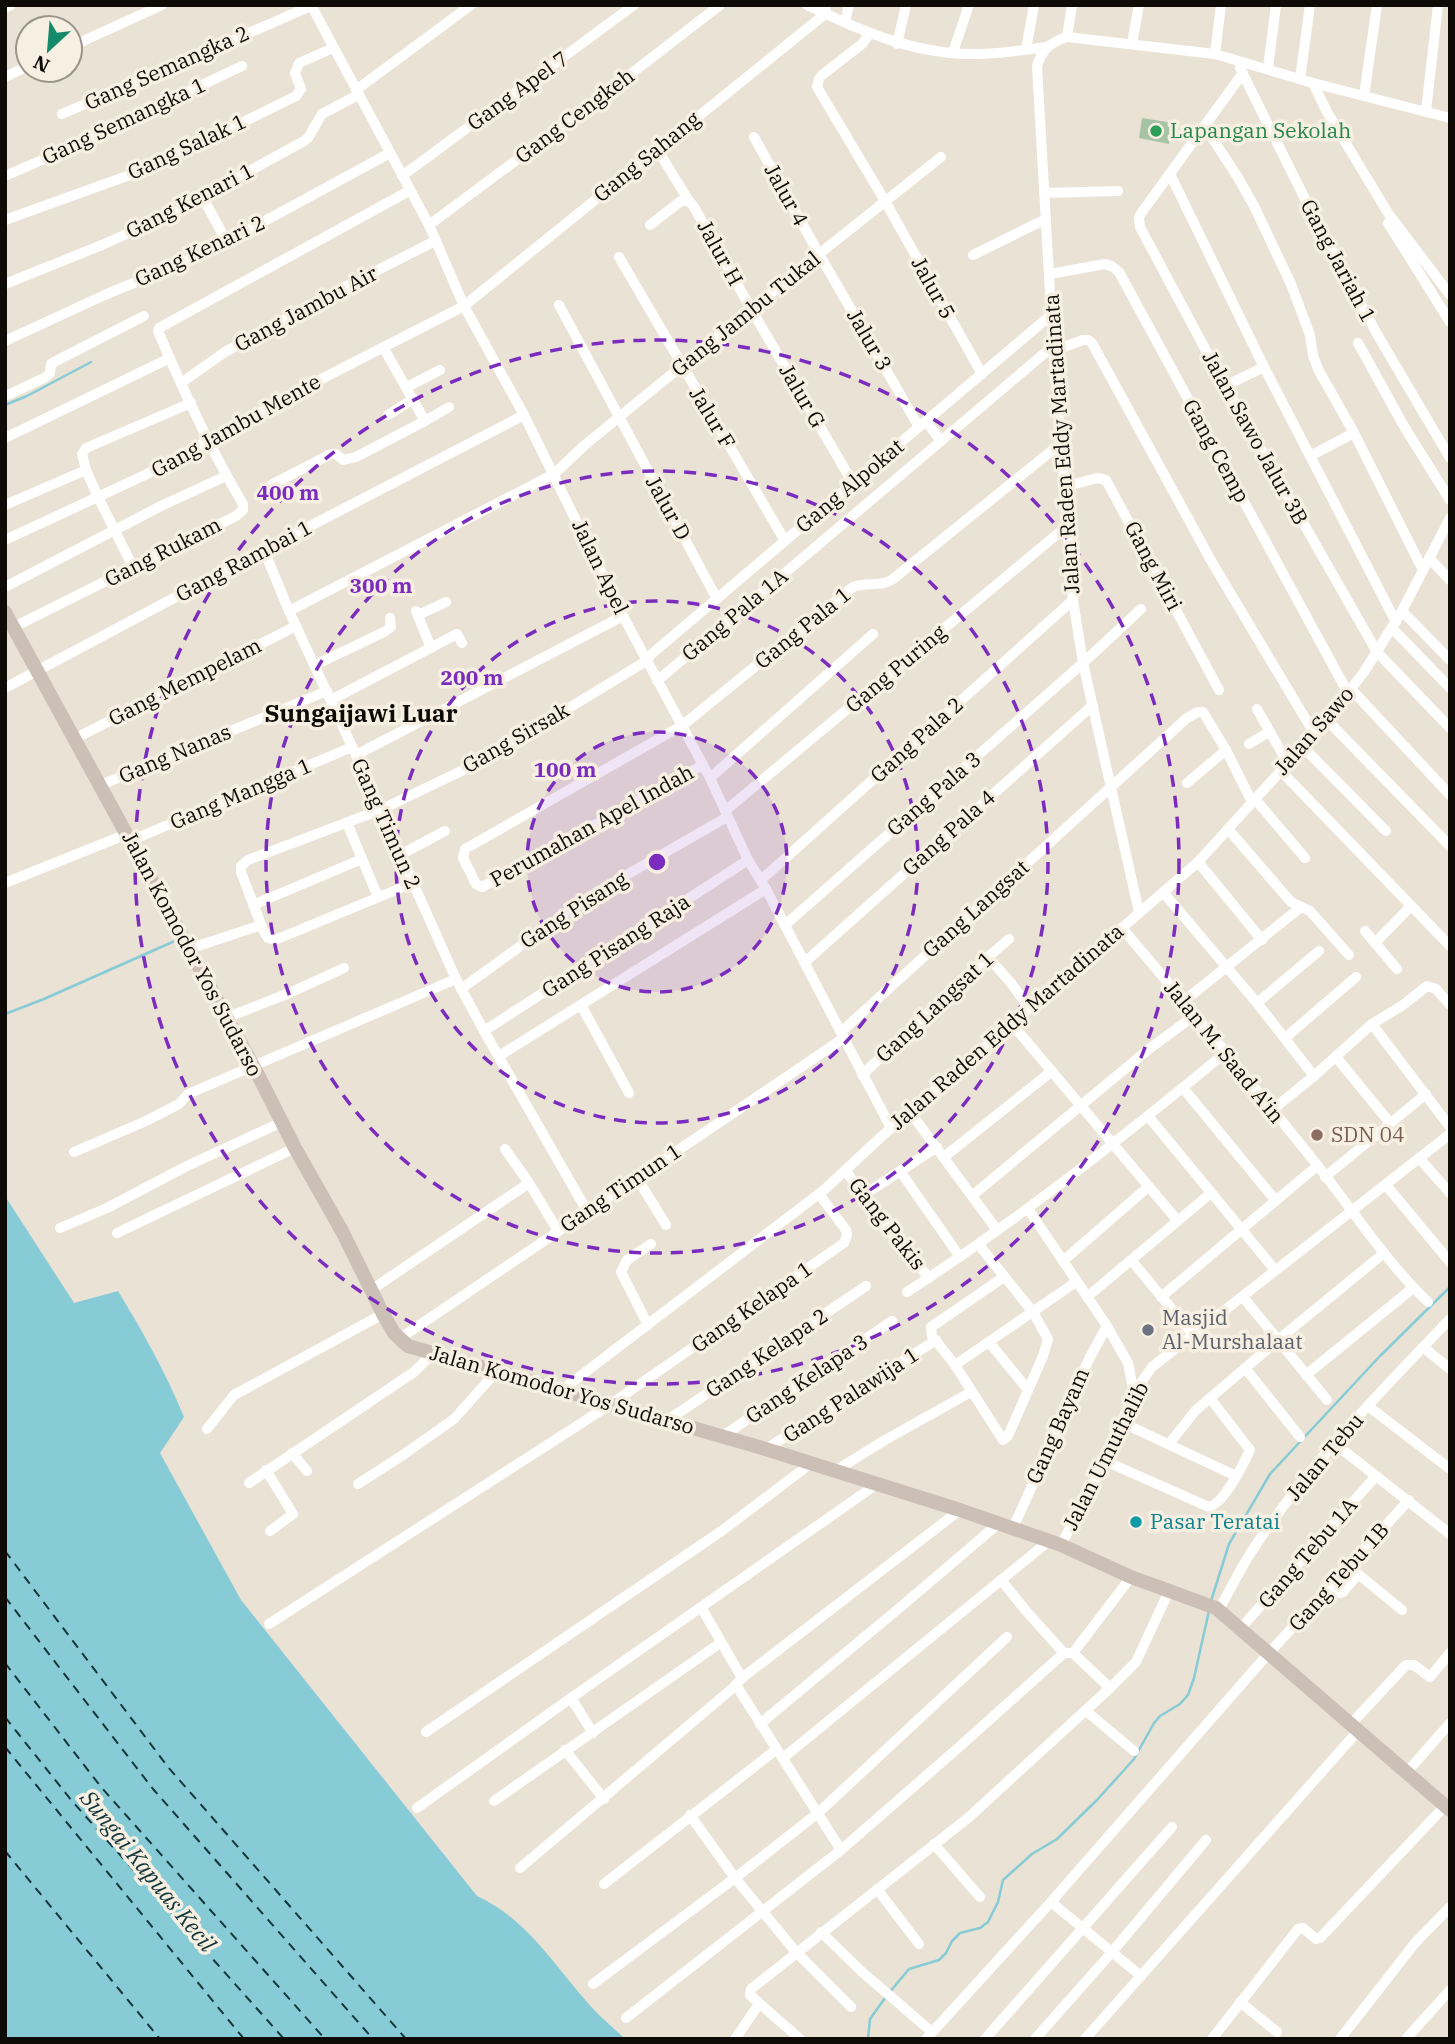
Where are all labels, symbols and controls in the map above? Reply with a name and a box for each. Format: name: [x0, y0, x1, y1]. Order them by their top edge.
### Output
north arrow: [14, 14, 84, 84]
street label: Gang Semangka 2: [80, 18, 253, 116]
street label: Gang Apel 7: [461, 44, 574, 136]
text: N: [30, 50, 54, 78]
street label: Gang Cengkeh: [509, 61, 640, 169]
street label: Gang Semangka 1: [37, 70, 210, 170]
street label: Gang Sahang: [587, 104, 706, 208]
street label: Gang Salak 1: [123, 106, 250, 186]
place label: Lapangan Sekolah: [1170, 116, 1351, 144]
marker: Lapangan Sekolah: [1148, 123, 1164, 139]
street label: Gang Kenari 1: [121, 156, 258, 244]
street label: Jalur 4: [758, 158, 815, 231]
street label: Gang Jariah 1: [1295, 194, 1383, 327]
street label: Gang Kenari 2: [130, 208, 269, 292]
street label: Jalur H: [691, 215, 750, 290]
street label: Gang Jambu Tukal: [665, 244, 826, 382]
street label: Jalur 5: [905, 251, 962, 324]
street label: Gang Jambu Air: [229, 258, 383, 358]
street label: Jalan Raden Eddy Martadinata: [1037, 293, 1085, 595]
street label: Jalur 3: [841, 303, 899, 376]
street label: Jalan Sawo Jalur 3B: [1196, 346, 1315, 529]
street label: Jalur G: [773, 358, 832, 433]
street label: Gang Jambu Mente: [146, 367, 325, 483]
street label: Jalur F: [683, 381, 742, 454]
street label: Gang Cemp: [1177, 394, 1257, 507]
street label: Gang Alpokat: [789, 432, 909, 539]
street label: Jalur D: [640, 470, 698, 545]
text: 400 m: [256, 478, 320, 506]
street label: Gang Rukam: [99, 510, 226, 592]
street label: Gang Rambai 1: [171, 512, 317, 608]
street label: Jalan Apel: [566, 515, 636, 618]
street label: Gang Miri: [1119, 516, 1189, 615]
street label: Gang Pala 1A: [675, 561, 794, 667]
text: 300 m: [349, 571, 413, 599]
street label: Gang Pala 1: [748, 580, 856, 675]
street label: Gang Puring: [839, 617, 952, 719]
street label: Gang Mempelam: [103, 630, 266, 732]
text: 200 m: [440, 663, 504, 691]
street label: Jalan Sawo: [1267, 680, 1359, 781]
street label: Gang Pala 2: [864, 690, 969, 788]
street label: Gang Sirsak: [457, 695, 575, 779]
district label: Sungaijawi Luar: [264, 697, 458, 729]
street label: Gang Nanas: [114, 717, 235, 789]
street label: Gang Pala 3: [880, 745, 986, 842]
street label: Gang Mangga 1: [165, 751, 316, 836]
street label: Gang Timun 2: [345, 754, 428, 894]
text: 100 m: [533, 755, 597, 783]
street label: Perumahan Apel Indah: [485, 757, 698, 893]
street label: Gang Pala 4: [896, 783, 1001, 881]
street label: Jalan Komodor Yos Sudarso: [116, 826, 270, 1081]
centre of rings: [645, 850, 669, 874]
street label: Gang Langsat: [916, 853, 1035, 964]
street label: Gang Pisang: [514, 864, 633, 954]
street label: Gang Pisang Raja: [536, 887, 695, 1003]
street label: Jalan Raden Eddy Martadinata: [884, 917, 1129, 1136]
street label: Gang Langsat 1: [869, 944, 999, 1068]
street label: Jalan M. Saad A'in: [1158, 974, 1291, 1129]
place label: SDN 04: [1331, 1120, 1405, 1148]
marker: SDN 04: [1309, 1127, 1325, 1143]
street label: Gang Timun 1: [554, 1136, 687, 1238]
street label: Gang Pakis: [843, 1171, 933, 1275]
street label: Gang Kelapa 1: [685, 1254, 818, 1358]
street label: Gang Kelapa 2: [700, 1301, 833, 1403]
place label: Masjid Al-Murshalaat: [1162, 1303, 1303, 1355]
marker: Masjid Al-Murshalaat: [1140, 1322, 1156, 1338]
street label: Gang Kelapa 3: [740, 1327, 873, 1429]
street label: Jalan Komodor Yos Sudarso: [427, 1338, 698, 1440]
street label: Gang Palawija 1: [777, 1340, 924, 1449]
street label: Gang Bayam: [1019, 1363, 1095, 1488]
street label: Jalan Umuthalib: [1056, 1377, 1155, 1534]
street label: Jalan Tebu: [1279, 1407, 1369, 1506]
street label: Gang Tebu 1A: [1251, 1491, 1363, 1614]
place label: Pasar Teratai: [1150, 1507, 1280, 1535]
marker: Pasar Teratai: [1128, 1514, 1144, 1530]
street label: Gang Tebu 1B: [1282, 1516, 1395, 1637]
water label: Sungai Kapuas Kecil: [74, 1783, 224, 1958]

